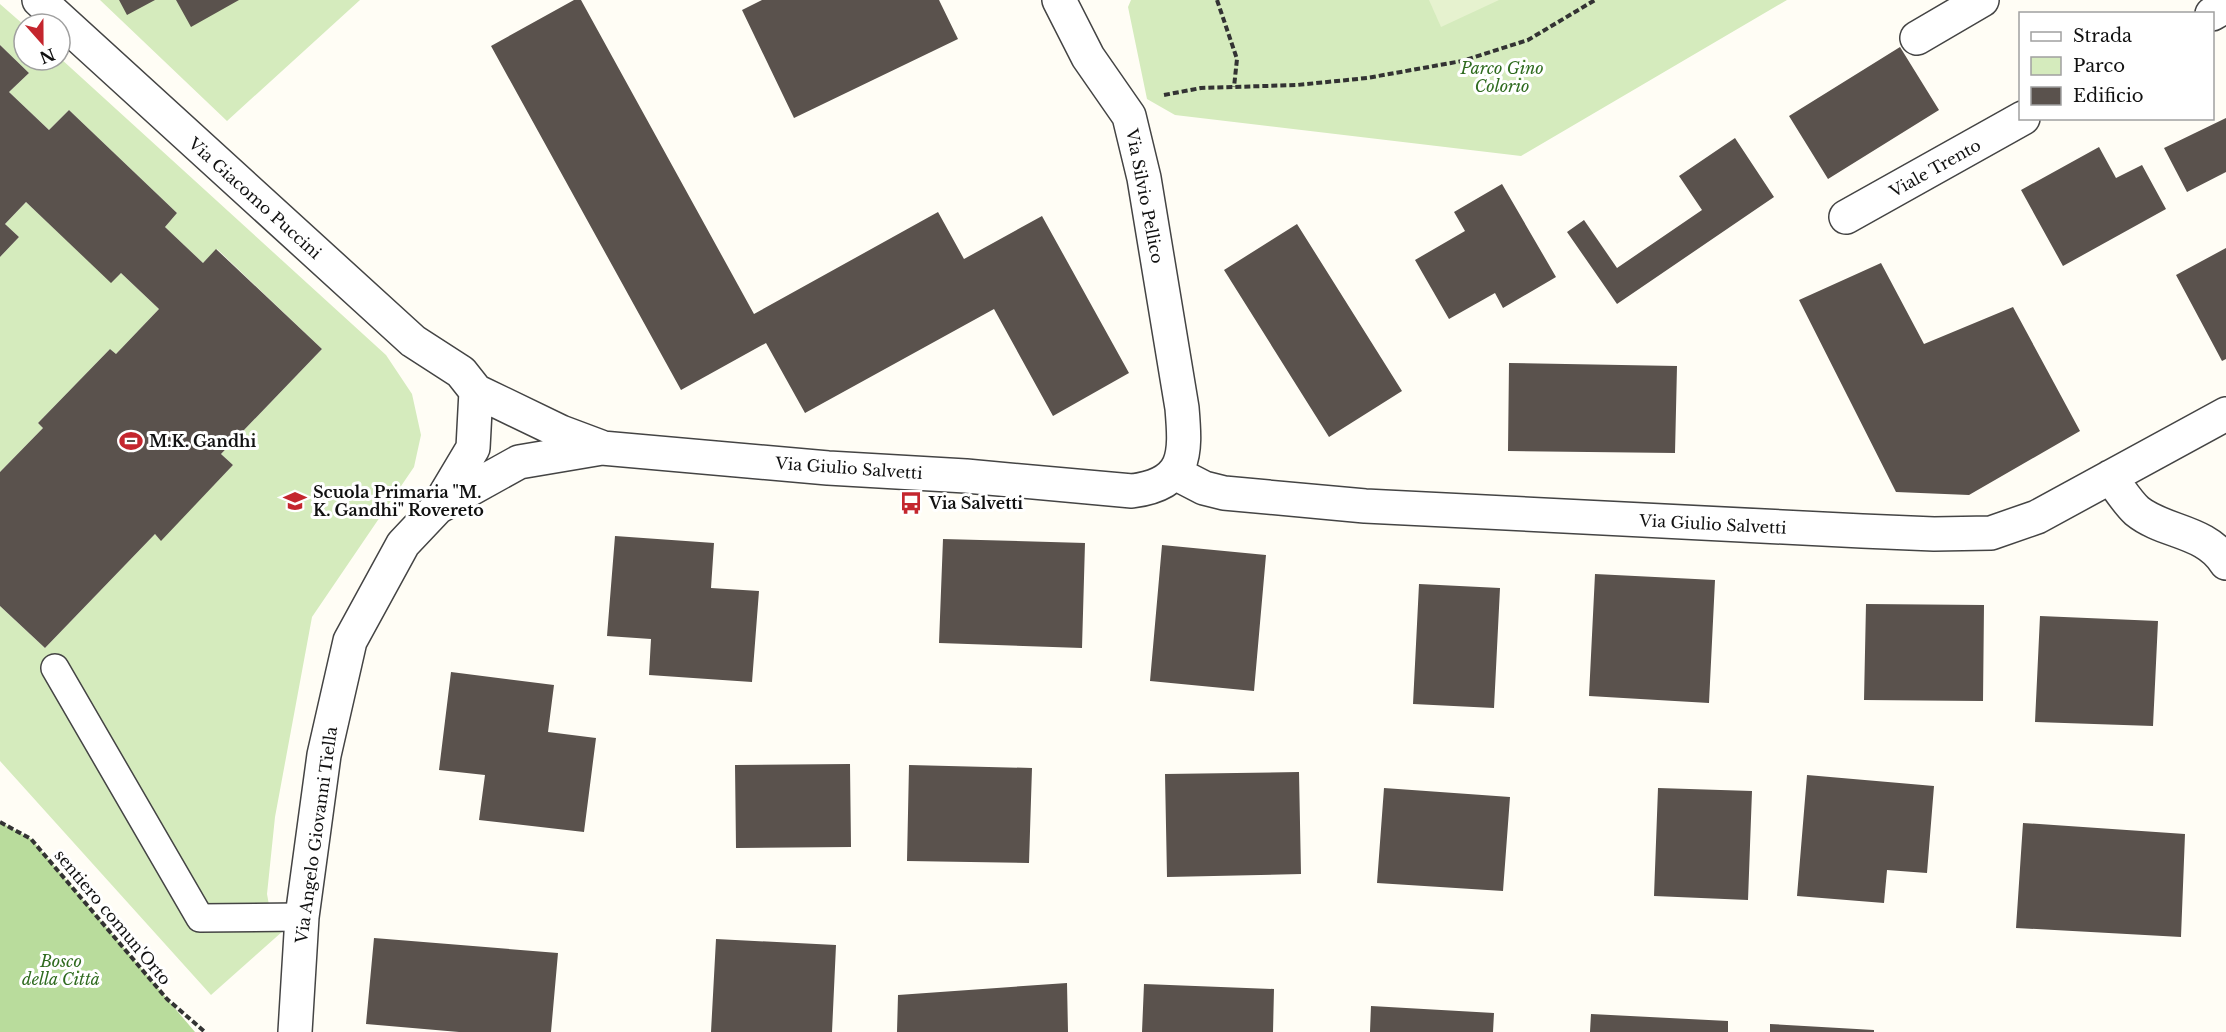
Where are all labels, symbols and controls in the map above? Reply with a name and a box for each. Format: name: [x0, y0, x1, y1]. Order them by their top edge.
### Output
north arrow: [12, 12, 72, 72]
legend: [2019, 12, 2214, 120]
text: Strada: [2073, 25, 2132, 47]
text: N: [37, 44, 58, 68]
text: Parco: [2073, 55, 2125, 77]
park label: Parco Gino Colorio: [1459, 58, 1544, 96]
text: Edificio: [2073, 85, 2144, 107]
street label: Via Silvio Pellico: [1122, 126, 1168, 265]
street label: Via Giacomo Puccini: [184, 133, 326, 263]
street label: Viale Trento: [1885, 135, 1984, 202]
sports icon: M.K. Gandhi: [118, 428, 144, 454]
place label: M.K. Gandhi: [149, 431, 256, 451]
street label: Via Giulio Salvetti: [774, 453, 924, 483]
place label: Scuola Primaria "M. K. Gandhi" Rovereto: [313, 482, 484, 520]
school or university icon: Scuola Primaria "M. K. Gandhi" Rovereto: [282, 488, 308, 514]
bus stop icon: Via Salvetti: [898, 490, 924, 516]
place label: Via Salvetti: [928, 493, 1023, 513]
street label: Via Giulio Salvetti: [1638, 510, 1788, 538]
street label: Via Angelo Giovanni Tiella: [291, 725, 341, 946]
street label: sentiero comun'Orto: [50, 845, 176, 989]
park label: Bosco della Città: [22, 951, 100, 989]

